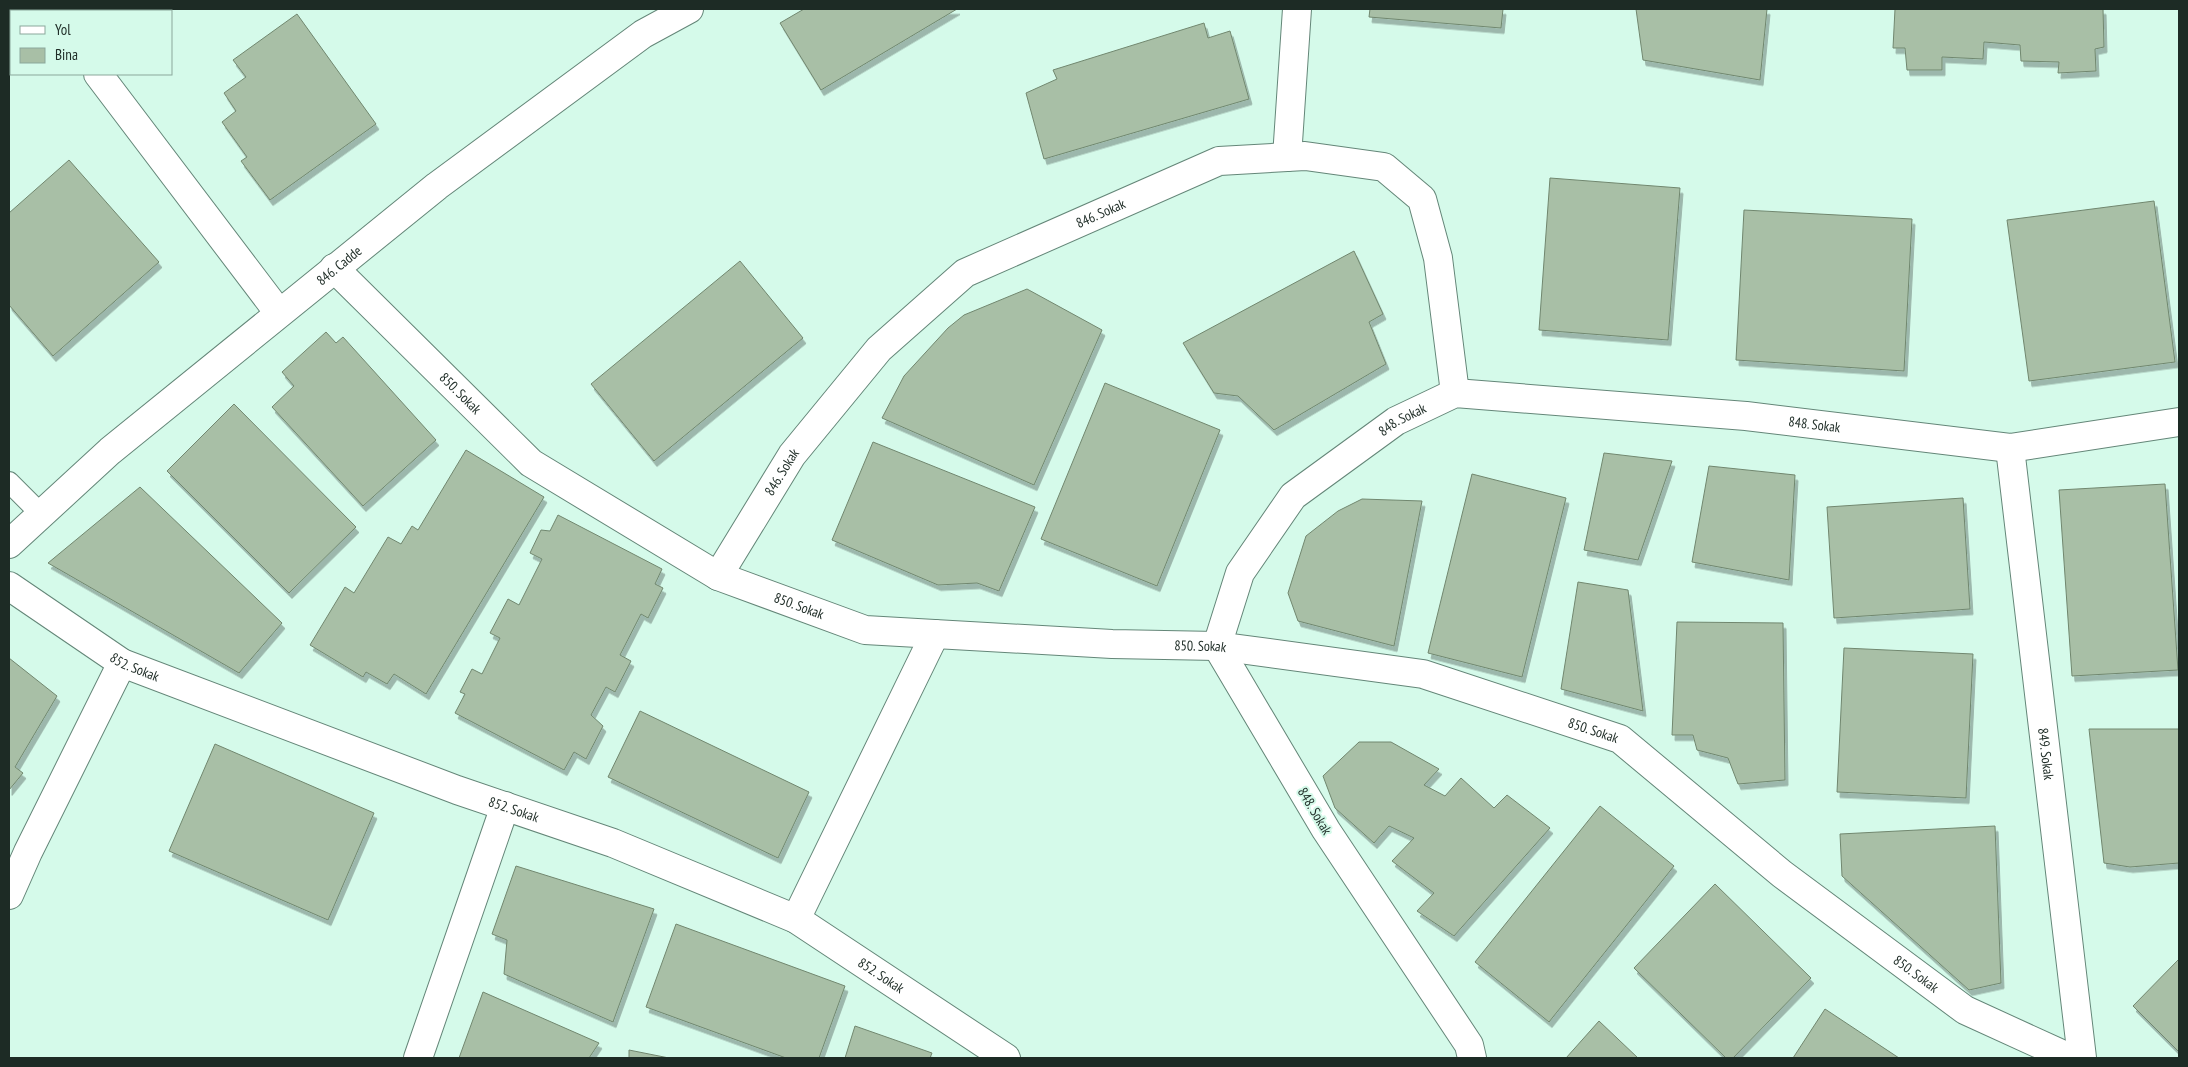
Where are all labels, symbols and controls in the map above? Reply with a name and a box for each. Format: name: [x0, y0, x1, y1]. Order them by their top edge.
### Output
legend: [10, 10, 172, 75]
text: Yol: [55, 20, 71, 39]
text: Bina: [55, 45, 78, 64]
street label: 846. Sokak: [1073, 194, 1129, 232]
street label: 846. Cadde: [313, 242, 365, 289]
street label: 850. Sokak: [436, 369, 486, 418]
street label: 848. Sokak: [1375, 399, 1429, 440]
street label: 848. Sokak: [1788, 412, 1842, 436]
street label: 846. Sokak: [760, 444, 803, 499]
street label: 850. Sokak: [772, 588, 827, 623]
street label: 850. Sokak: [1174, 636, 1228, 656]
street label: 852. Sokak: [106, 648, 162, 686]
street label: 850. Sokak: [1566, 714, 1621, 747]
street label: 849. Sokak: [2034, 727, 2058, 781]
street label: 848. Sokak: [1294, 784, 1336, 838]
street label: 852. Sokak: [486, 792, 542, 826]
street label: 850. Sokak: [1890, 951, 1943, 997]
street label: 852. Sokak: [854, 953, 908, 998]

